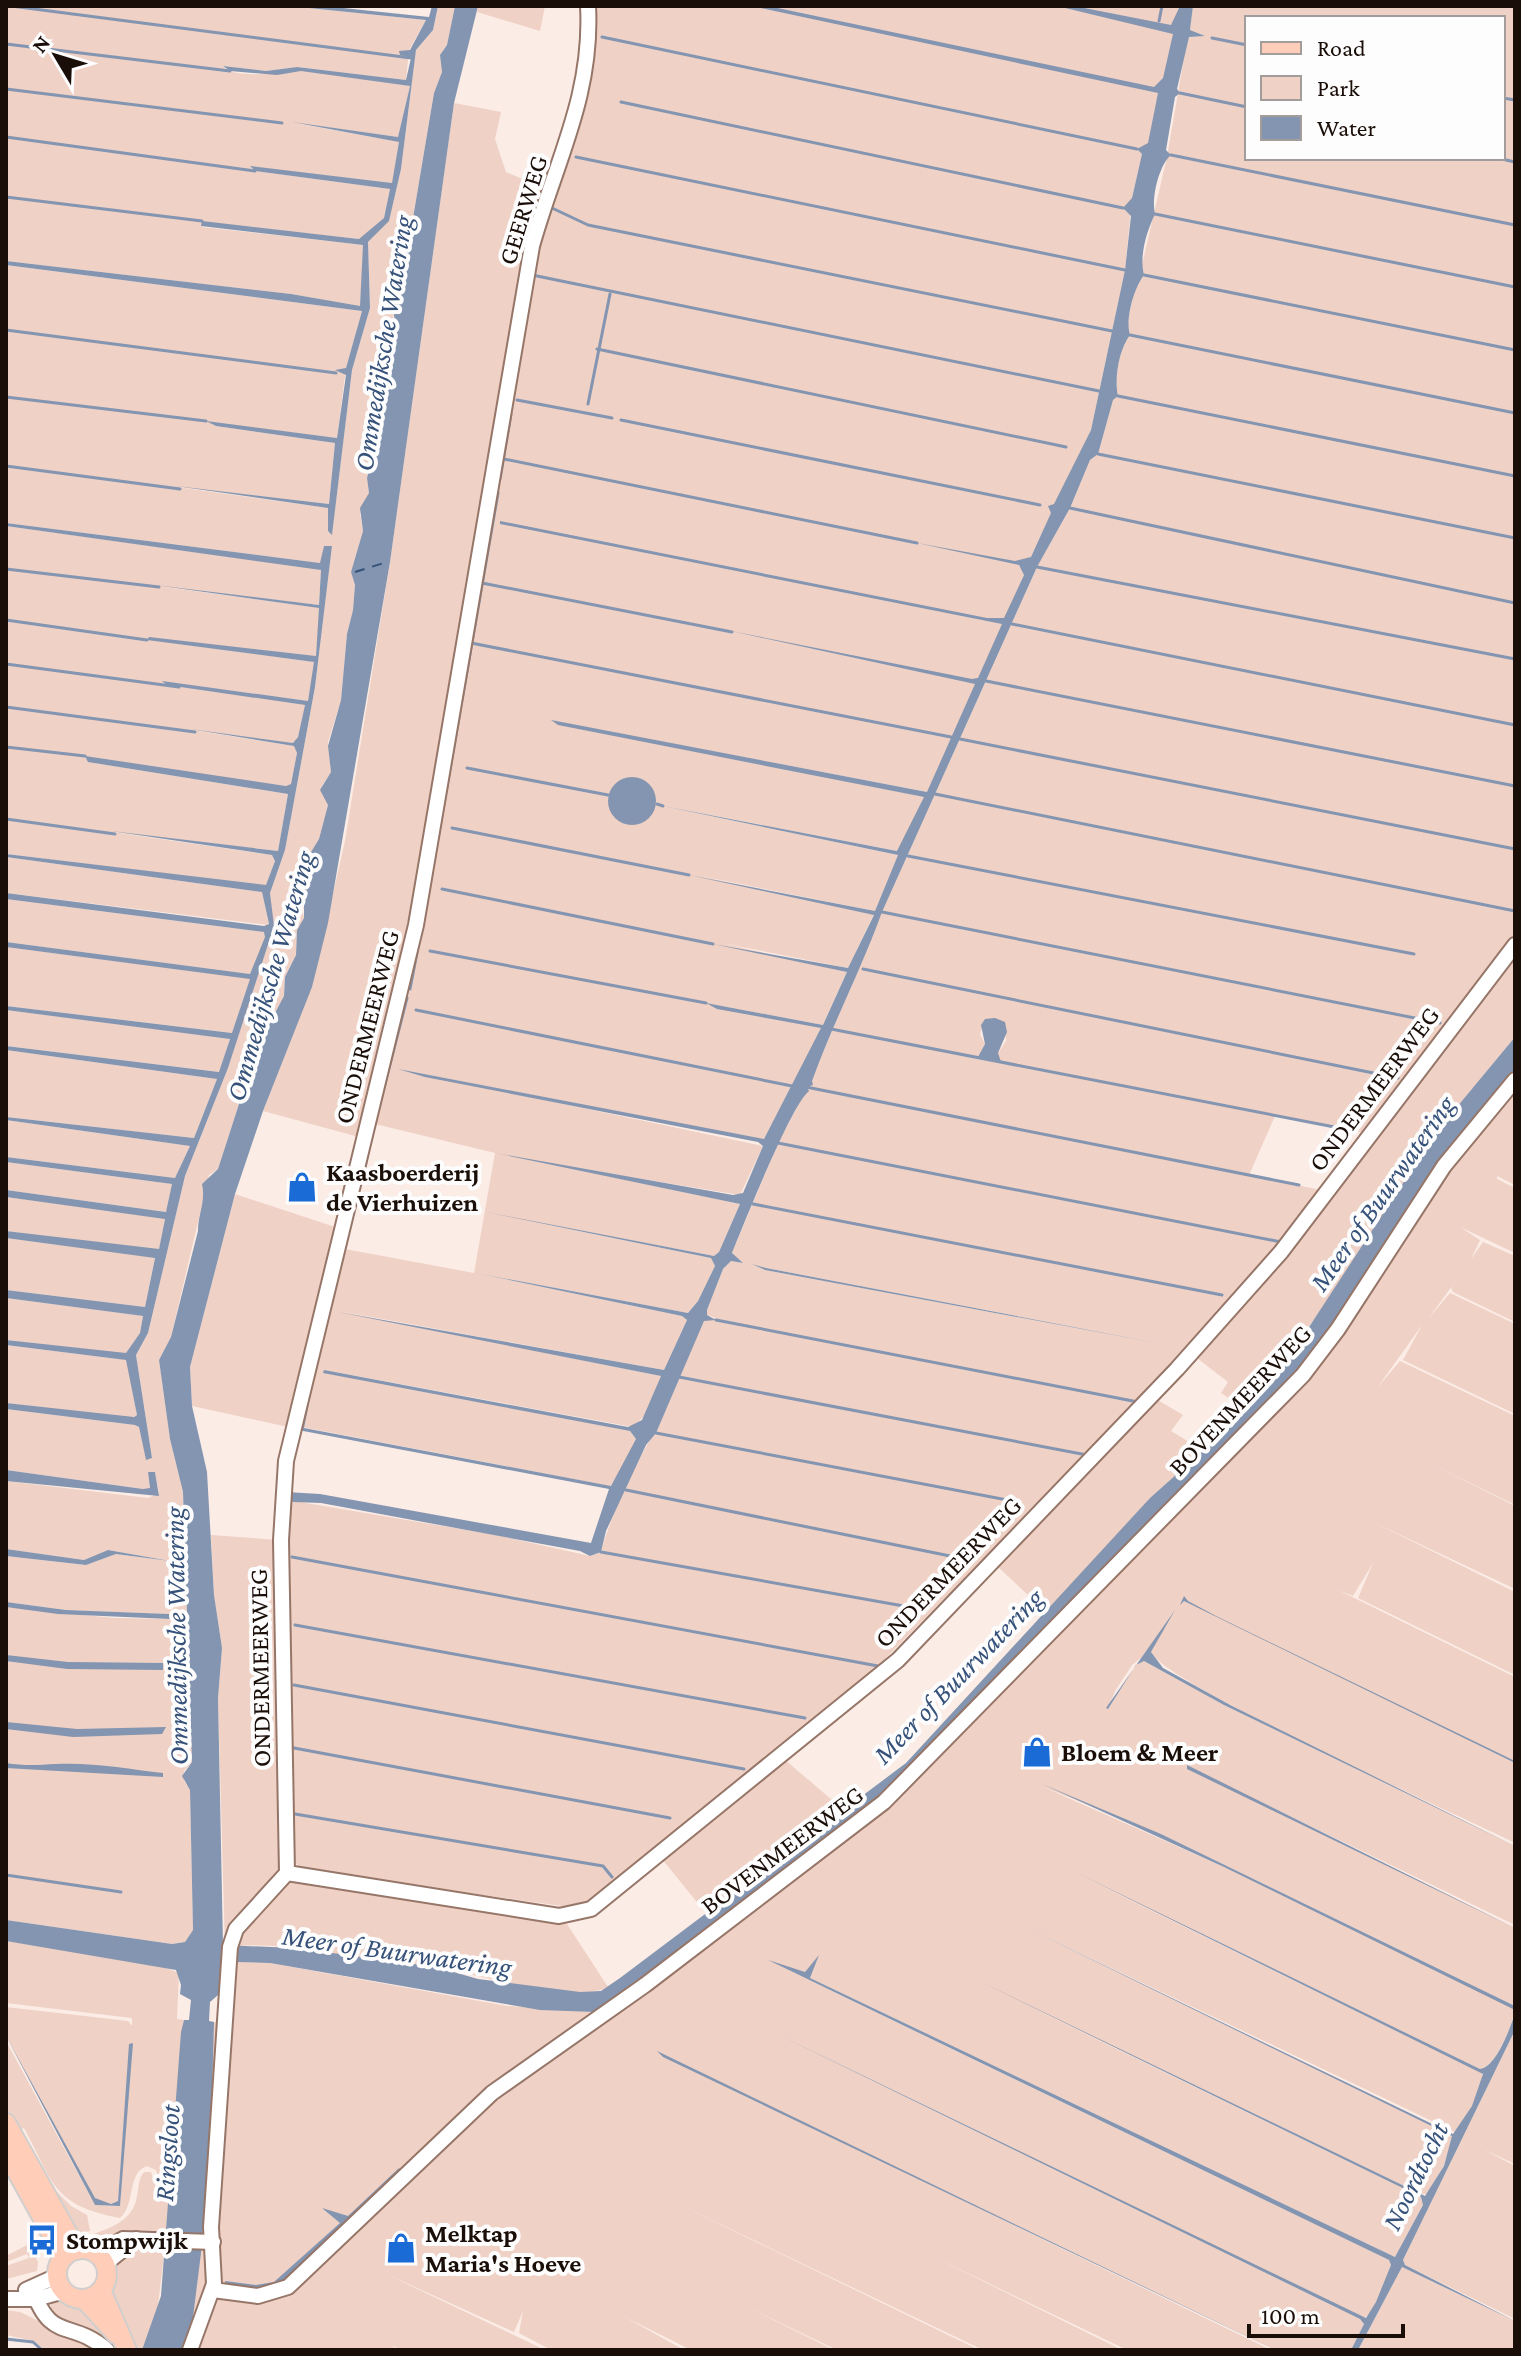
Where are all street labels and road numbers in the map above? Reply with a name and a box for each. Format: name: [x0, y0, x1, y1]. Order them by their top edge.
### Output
street label: GEERWEG: [493, 152, 553, 268]
street label: ONDERMEERWEG: [329, 927, 405, 1127]
street label: ONDERMEERWEG: [1303, 1001, 1445, 1177]
street label: BOVENMEERWEG: [1163, 1319, 1317, 1481]
street label: ONDERMEERWEG: [869, 1491, 1027, 1653]
street label: ONDERMEERWEG: [244, 1569, 276, 1767]
street label: BOVENMEERWEG: [695, 1780, 869, 1920]

